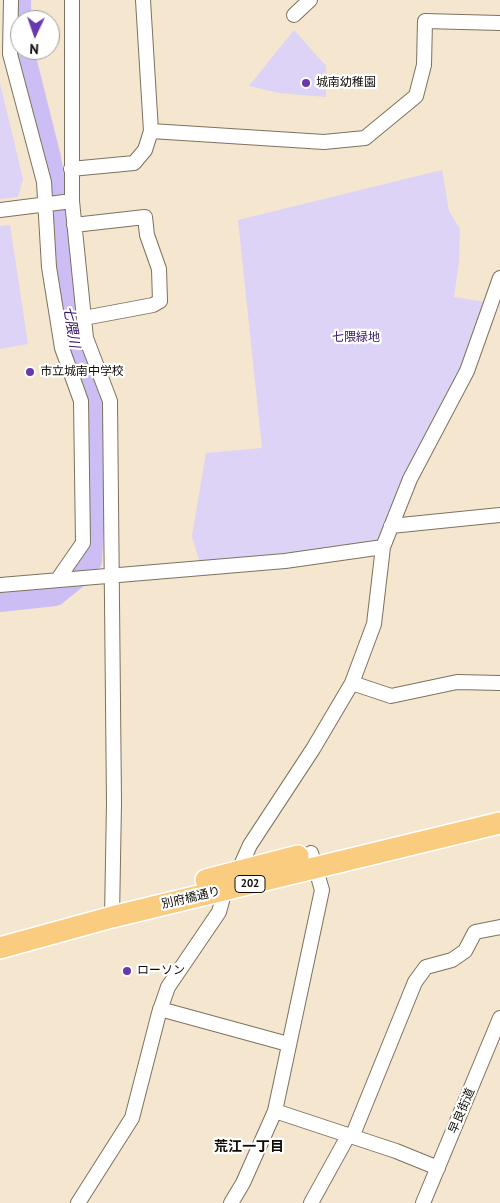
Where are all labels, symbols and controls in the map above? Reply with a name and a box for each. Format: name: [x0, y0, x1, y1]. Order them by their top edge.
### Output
north arrow: [10, 10, 60, 60]
text: N: [29, 40, 39, 58]
place label: 城南幼稚園: [316, 76, 376, 90]
marker: 城南幼稚園: [300, 77, 312, 89]
water label: 七隈川: [59, 305, 83, 349]
park label: 七隈緑地: [332, 331, 380, 345]
place label: 市立城南中学校: [40, 365, 124, 379]
marker: 市立城南中学校: [24, 366, 36, 378]
road number: 202: [235, 876, 265, 892]
street label: 別府橋通り: [160, 884, 222, 912]
place label: ローソン: [137, 964, 185, 978]
marker: ローソン: [121, 965, 133, 977]
street label: 早良街道: [446, 1086, 478, 1136]
district label: 荒江一丁目: [214, 1139, 284, 1155]

